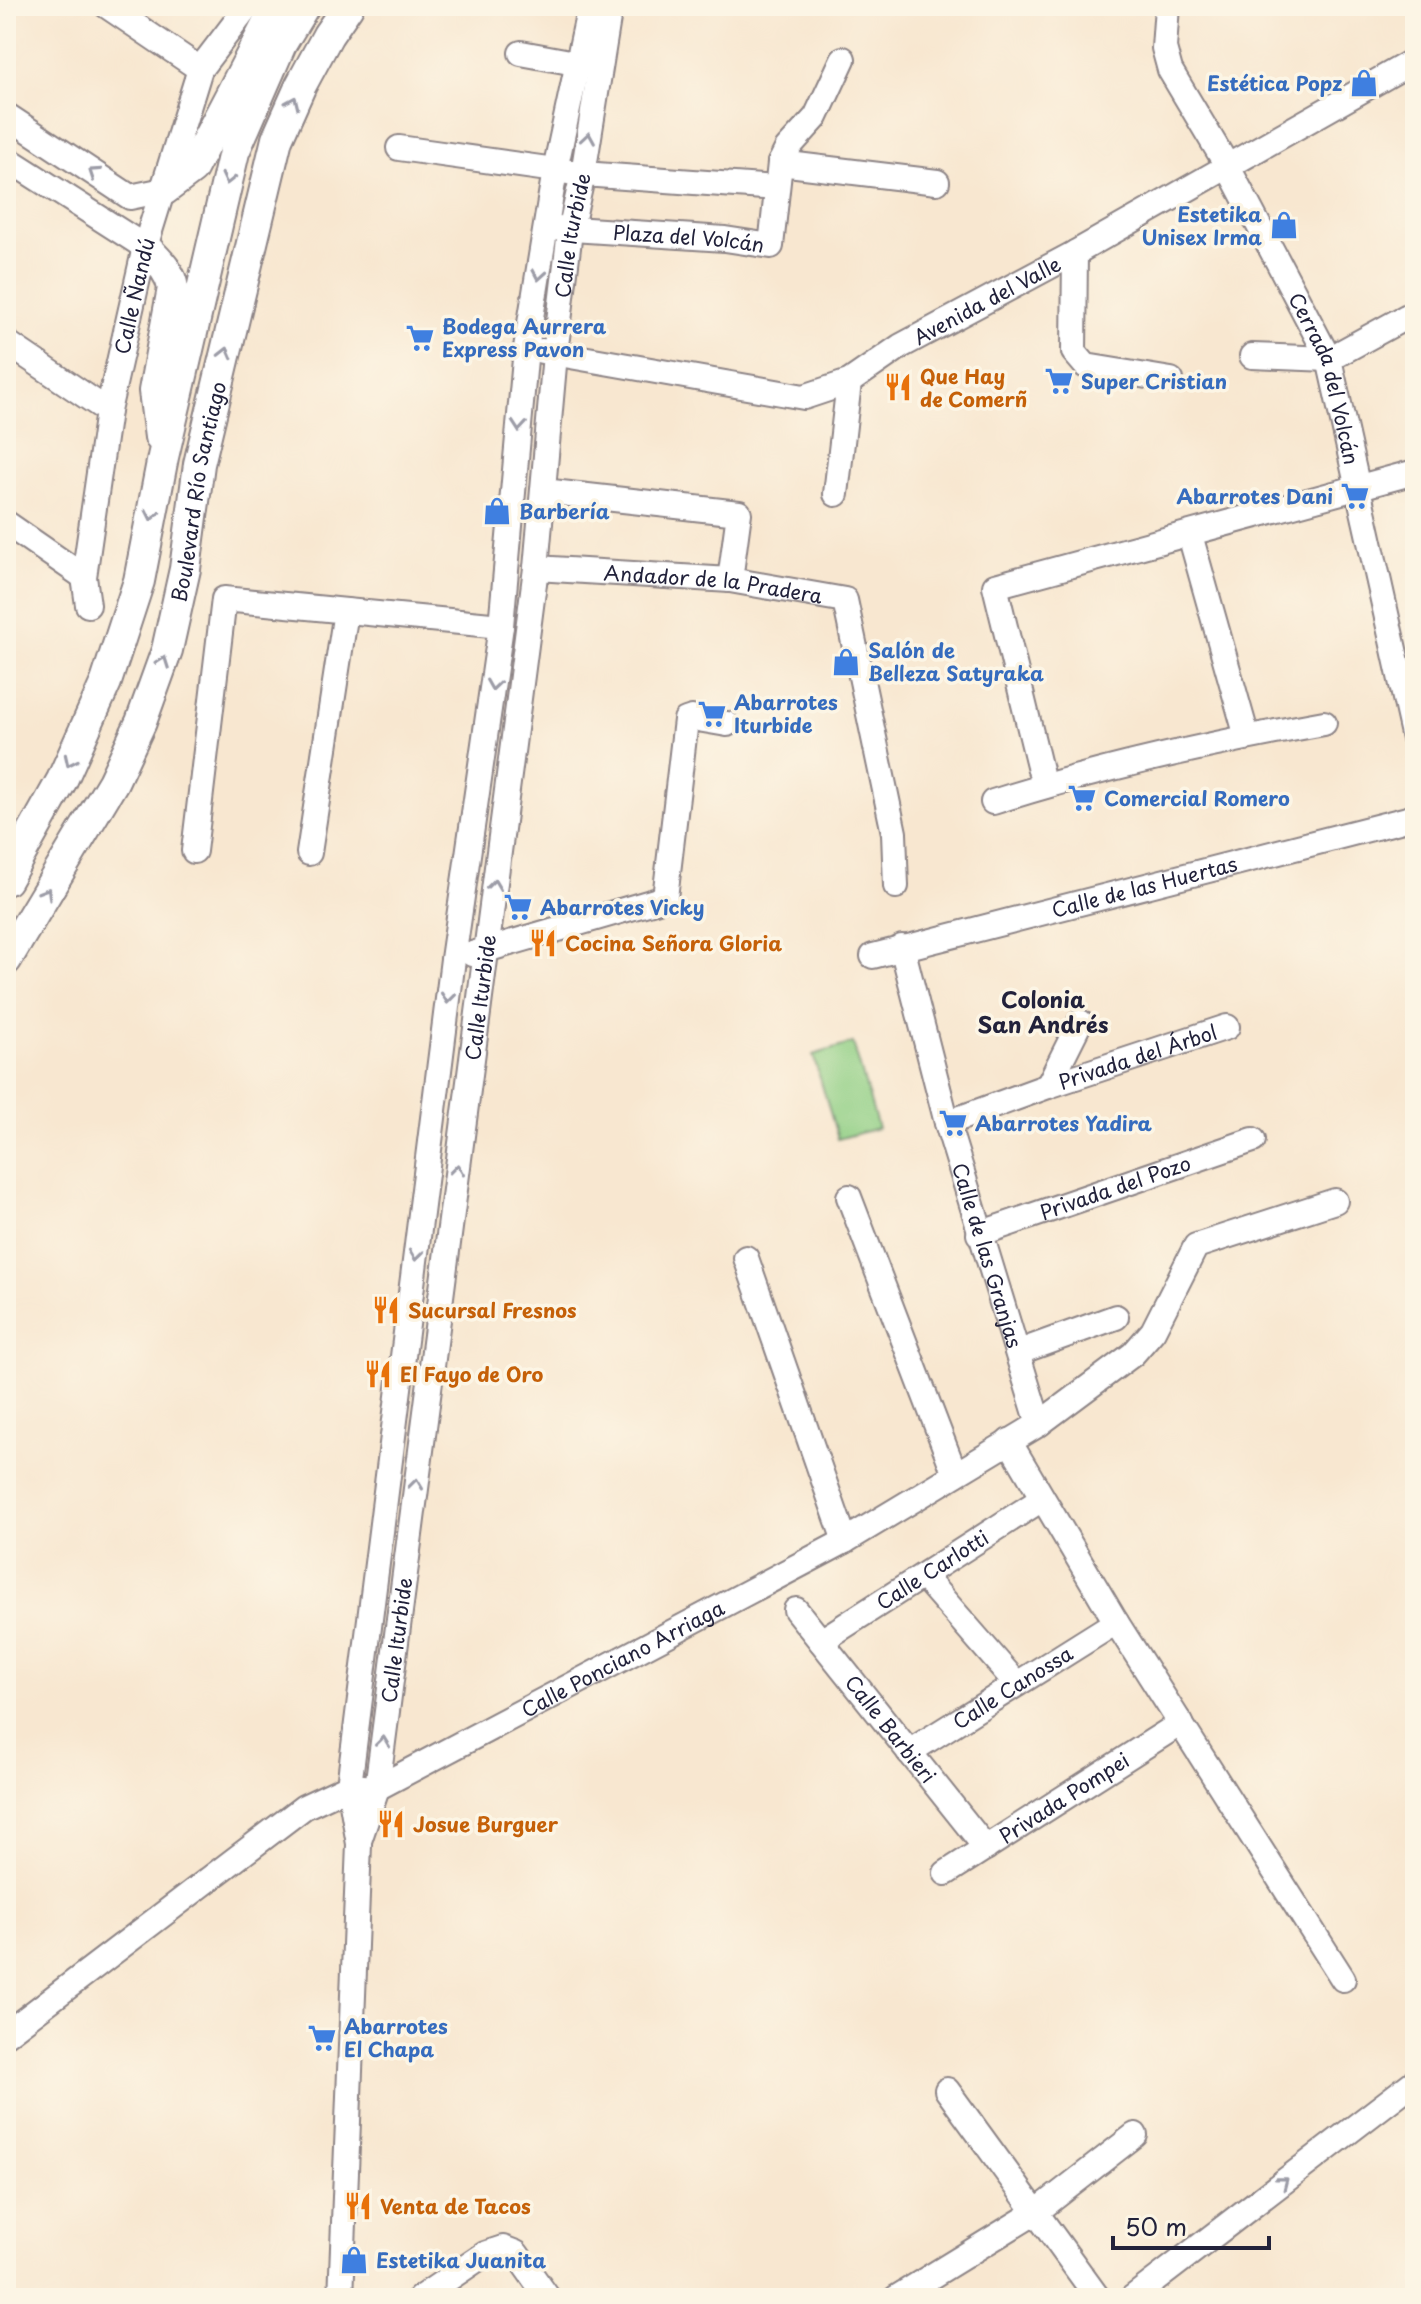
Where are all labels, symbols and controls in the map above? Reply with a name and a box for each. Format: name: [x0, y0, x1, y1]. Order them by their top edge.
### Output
place label: Estética Popz: [1207, 68, 1342, 98]
shop icon: Estética Popz: [1349, 68, 1379, 98]
one-way arrow: [284, 96, 300, 110]
one-way arrow: [579, 131, 596, 145]
one-way arrow: [89, 168, 103, 183]
street label: Calle Iturbide: [547, 170, 598, 300]
one-way arrow: [220, 172, 237, 186]
place label: Estetika Unisex Irma: [1141, 199, 1262, 252]
shop icon: Estetika Unisex Irma: [1269, 210, 1299, 240]
street label: Plaza del Volcán: [612, 217, 766, 260]
street label: Calle Ñandú: [106, 234, 162, 357]
street label: Avenida del Valle: [908, 248, 1066, 352]
one-way arrow: [531, 268, 548, 282]
street label: Cerrada del Volcán: [1282, 287, 1367, 467]
place label: Bodega Aurrera Express Pavon: [442, 311, 607, 364]
supermarket icon: Bodega Aurrera Express Pavon: [405, 323, 435, 353]
one-way arrow: [217, 346, 234, 360]
place label: Que Hay de Comerñ: [920, 361, 1027, 414]
supermarket icon: Super Cristian: [1044, 366, 1074, 396]
place label: Super Cristian: [1081, 366, 1227, 396]
restaurant icon: Que Hay de Comerñ: [883, 372, 913, 402]
street label: Boulevard Río Santiago: [163, 378, 233, 605]
one-way arrow: [511, 420, 528, 433]
place label: Abarrotes Dani: [1177, 481, 1333, 511]
supermarket icon: Abarrotes Dani: [1340, 481, 1370, 511]
shop icon: Barbería: [482, 496, 512, 526]
place label: Barbería: [519, 496, 610, 526]
one-way arrow: [144, 508, 161, 522]
street label: Andador de la Pradera: [603, 557, 826, 611]
place label: Salón de Belleza Satyraka: [868, 635, 1044, 688]
shop icon: Salón de Belleza Satyraka: [831, 647, 861, 677]
one-way arrow: [153, 656, 170, 670]
one-way arrow: [485, 678, 502, 692]
place label: Abarrotes Iturbide: [734, 687, 838, 740]
supermarket icon: Abarrotes Iturbide: [697, 699, 727, 729]
one-way arrow: [64, 752, 80, 767]
supermarket icon: Comercial Romero: [1067, 783, 1097, 813]
place label: Comercial Romero: [1104, 783, 1290, 813]
street label: Calle de las Huertas: [1048, 848, 1240, 925]
one-way arrow: [485, 878, 502, 892]
one-way arrow: [36, 887, 52, 902]
supermarket icon: Abarrotes Vicky: [503, 892, 533, 922]
place label: Abarrotes Vicky: [540, 892, 704, 922]
restaurant icon: Cocina Señora Gloria: [528, 928, 558, 958]
place label: Cocina Señora Gloria: [565, 928, 782, 958]
street label: Calle Iturbide: [457, 933, 503, 1062]
district label: Colonia San Andrés: [977, 982, 1109, 1040]
one-way arrow: [440, 991, 457, 1004]
street label: Privada del Árbol: [1055, 1016, 1221, 1097]
supermarket icon: Abarrotes Yadira: [938, 1108, 968, 1138]
place label: Abarrotes Yadira: [975, 1108, 1152, 1138]
street label: Privada del Pozo: [1036, 1148, 1195, 1227]
street label: Calle de las Granjas: [945, 1159, 1030, 1351]
one-way arrow: [448, 1163, 465, 1177]
one-way arrow: [408, 1249, 425, 1262]
restaurant icon: Sucursal Fresnos: [371, 1295, 401, 1325]
place label: Sucursal Fresnos: [408, 1295, 577, 1325]
restaurant icon: El Fayo de Oro: [363, 1359, 393, 1389]
place label: El Fayo de Oro: [400, 1359, 543, 1389]
one-way arrow: [407, 1477, 424, 1491]
street label: Calle Carlotti: [870, 1522, 994, 1617]
street label: Calle Iturbide: [373, 1575, 419, 1705]
street label: Calle Ponciano Arriaga: [516, 1592, 730, 1724]
street label: Calle Canossa: [946, 1638, 1079, 1736]
street label: Calle Barbieri: [838, 1668, 943, 1789]
one-way arrow: [374, 1735, 391, 1748]
street label: Privada Pompei: [993, 1745, 1135, 1850]
restaurant icon: Josue Burguer: [376, 1809, 406, 1839]
place label: Josue Burguer: [413, 1809, 559, 1839]
place label: Abarrotes El Chapa: [344, 2011, 448, 2064]
supermarket icon: Abarrotes El Chapa: [307, 2023, 337, 2053]
one-way arrow: [1274, 2178, 1289, 2192]
restaurant icon: Venta de Tacos: [343, 2191, 373, 2221]
place label: Venta de Tacos: [380, 2191, 531, 2221]
scale bar: [1113, 2200, 1269, 2250]
text: 50 m: [1125, 2208, 1187, 2244]
shop icon: Estetika Juanita: [339, 2245, 369, 2275]
place label: Estetika Juanita: [376, 2245, 546, 2275]

